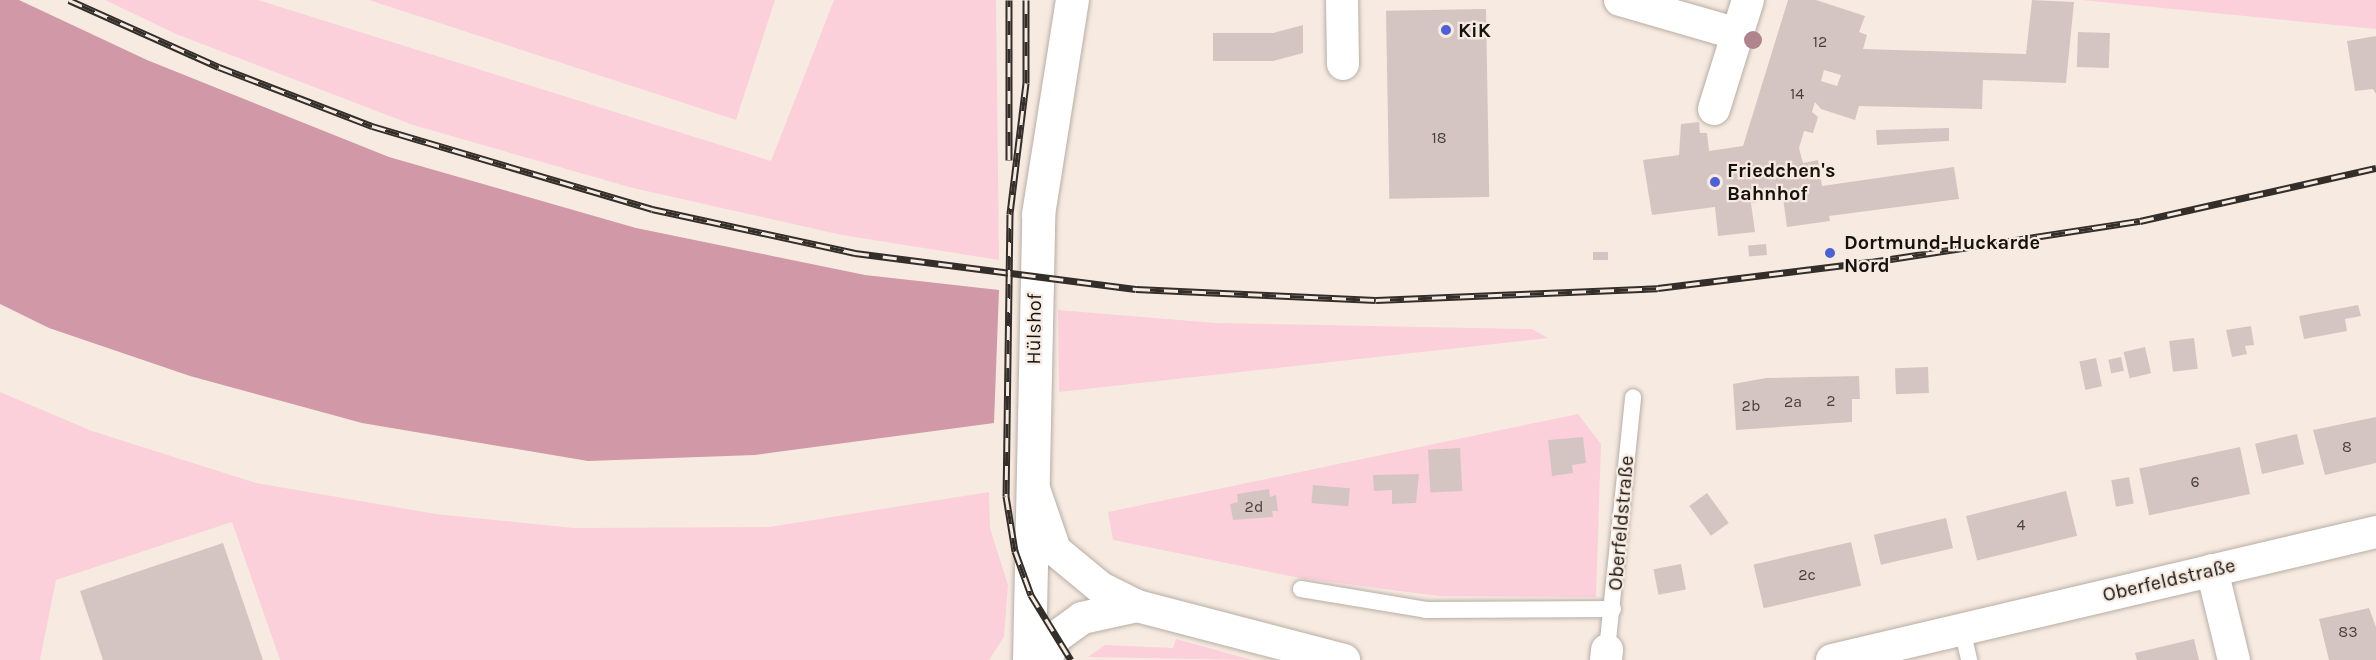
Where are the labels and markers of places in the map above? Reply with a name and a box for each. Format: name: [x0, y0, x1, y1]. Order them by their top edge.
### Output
place label: KiK: [1458, 18, 1491, 42]
marker: KiK: [1439, 23, 1453, 37]
place label: Friedchen's Bahnhof: [1727, 158, 1835, 205]
marker: Friedchen's Bahnhof: [1708, 175, 1722, 189]
place label: Dortmund-Huckarde Nord: [1844, 230, 2040, 277]
marker: Dortmund-Huckarde Nord: [1821, 244, 1839, 262]

